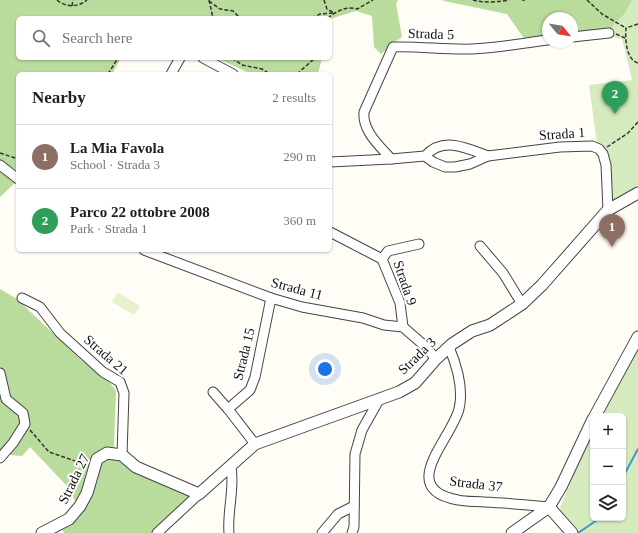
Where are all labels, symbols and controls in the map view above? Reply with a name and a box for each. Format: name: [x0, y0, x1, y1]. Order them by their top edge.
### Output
north arrow: [542, 12, 578, 48]
search box: [16, 16, 332, 60]
street label: Strada 5: [408, 26, 454, 42]
icon: search: [30, 27, 52, 49]
text: Search here: [62, 30, 132, 46]
pin: 2: [602, 81, 628, 114]
text: Nearby: [32, 88, 86, 107]
text: 2 results: [272, 90, 316, 105]
street label: Strada 1: [538, 125, 586, 143]
text: La Mia Favola: [70, 140, 164, 156]
text: 1: [42, 149, 48, 164]
text: 290 m: [283, 149, 316, 164]
text: School · Strada 3: [70, 157, 160, 172]
text: Parco 22 ottobre 2008: [70, 204, 210, 220]
text: 2: [42, 213, 48, 228]
text: 360 m: [283, 213, 316, 228]
pin: 1: [599, 214, 625, 247]
text: Park · Strada 1: [70, 221, 148, 236]
street label: Strada 9: [390, 259, 420, 307]
street label: Strada 11: [270, 275, 324, 303]
street label: Strada 15: [230, 326, 258, 382]
street label: Strada 21: [81, 332, 131, 378]
street label: Strada 3: [395, 335, 439, 377]
your location: [315, 359, 335, 379]
map controls: [590, 413, 626, 521]
button: +: [590, 413, 626, 449]
button: −: [590, 449, 626, 485]
street label: Strada 27: [56, 452, 92, 506]
street label: Strada 37: [449, 473, 503, 495]
button: layers: [590, 485, 626, 521]

